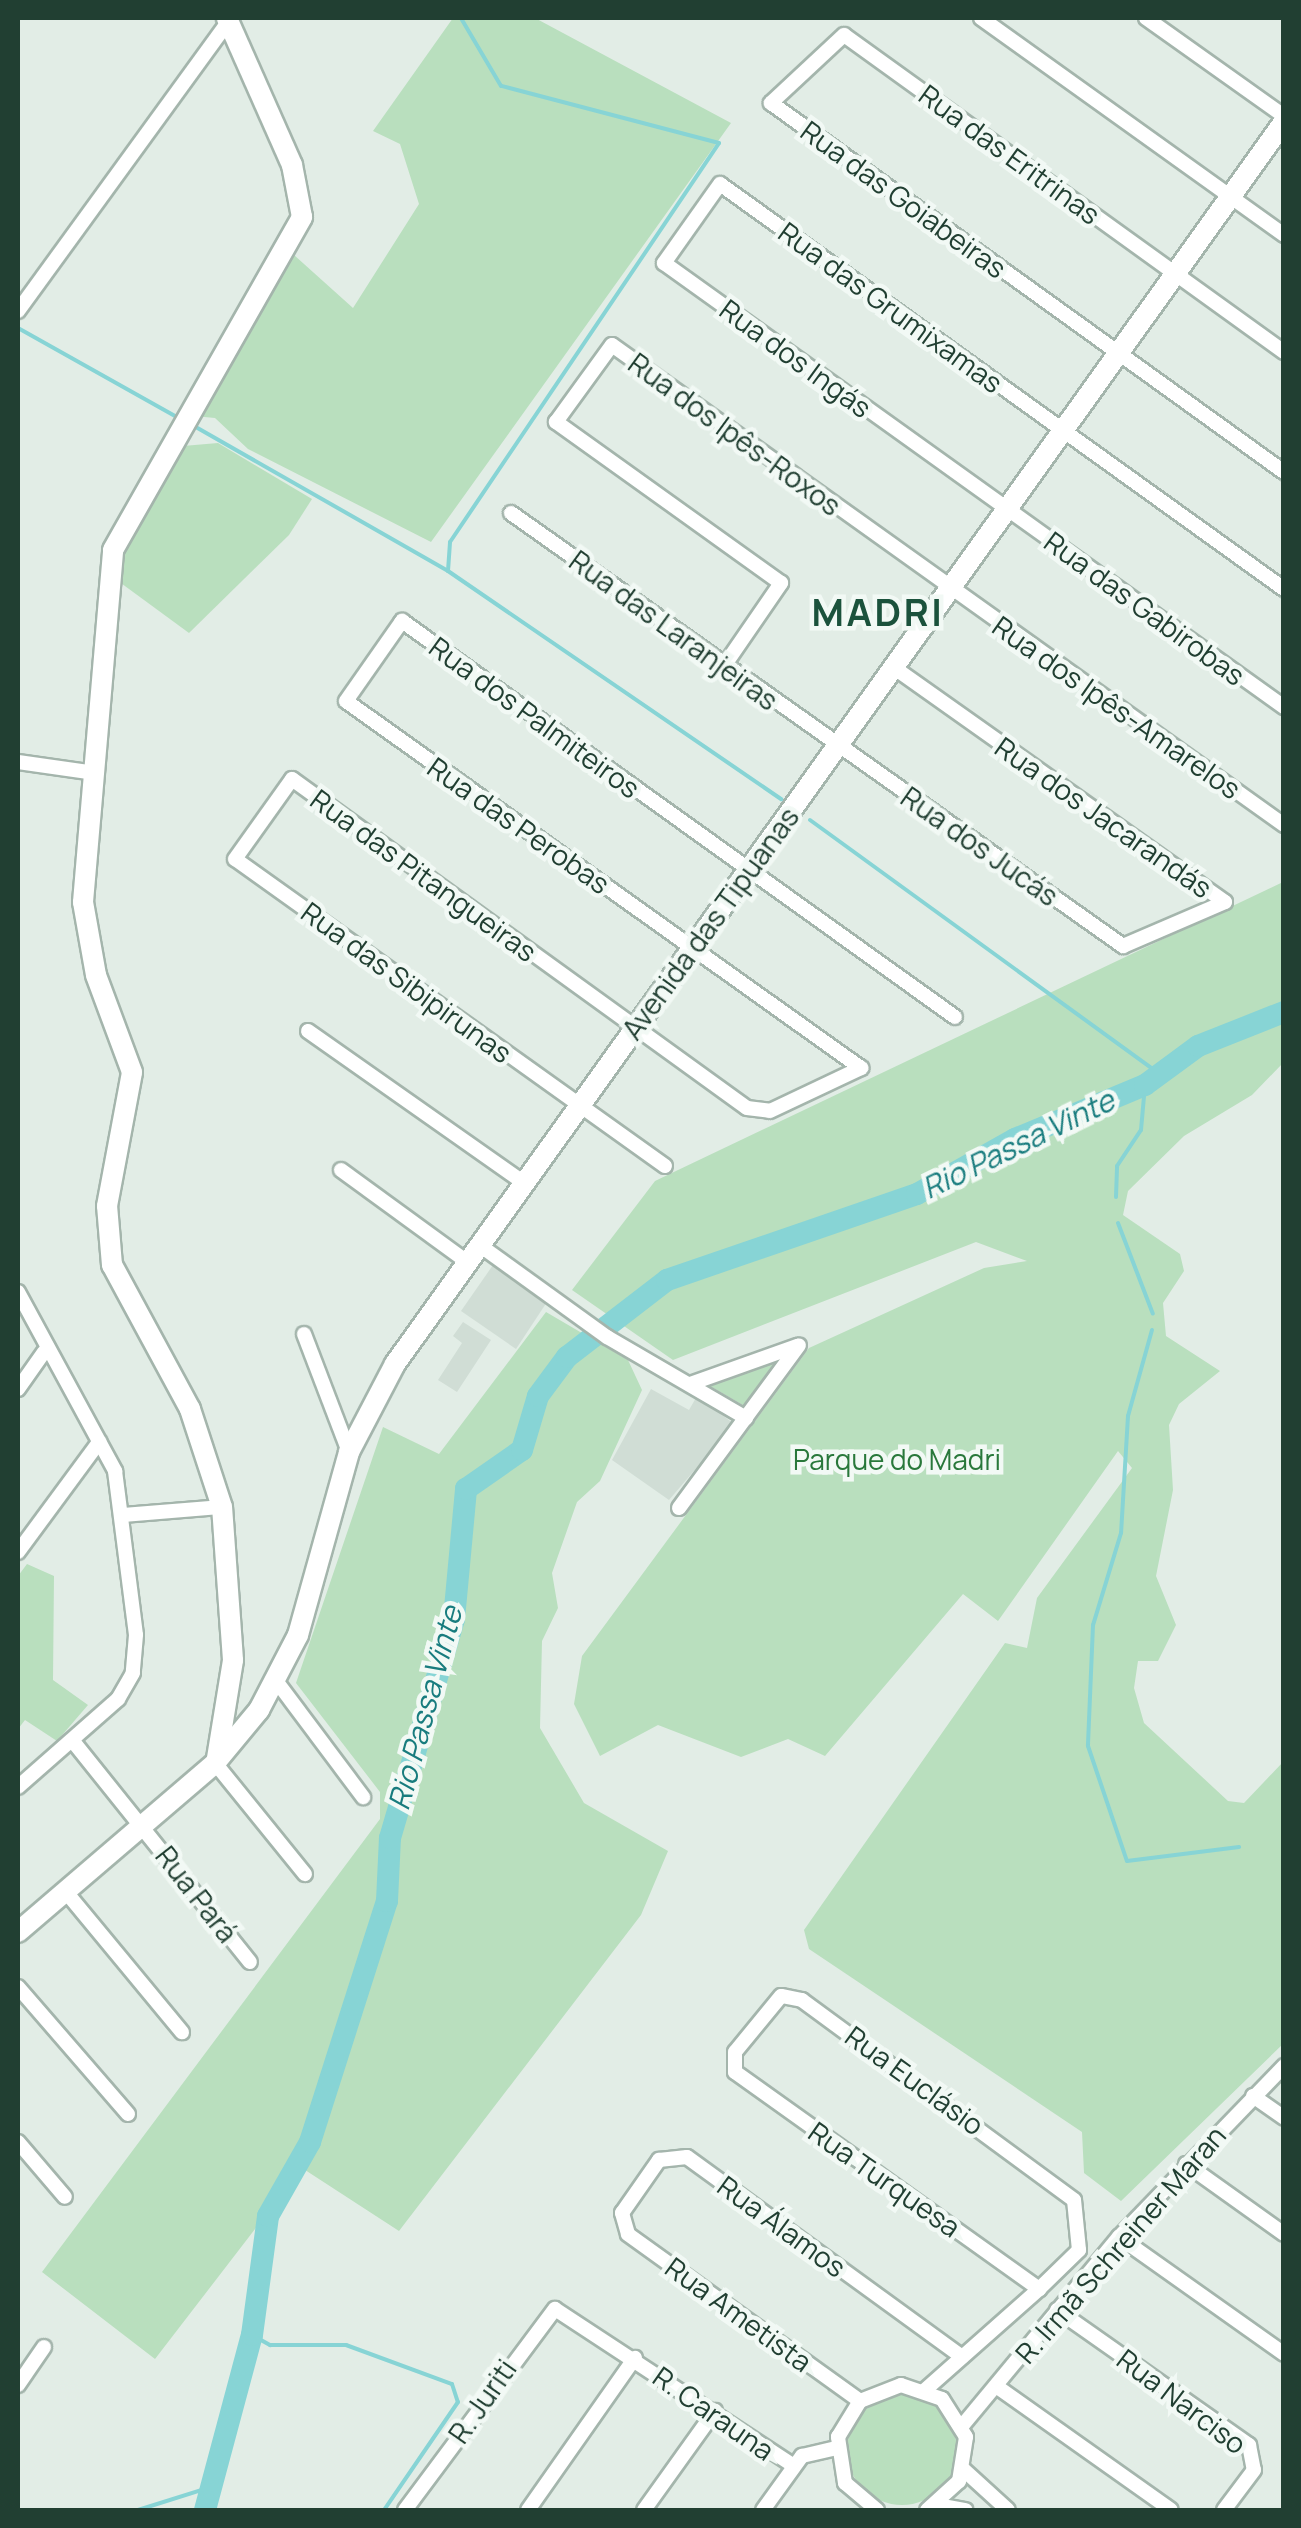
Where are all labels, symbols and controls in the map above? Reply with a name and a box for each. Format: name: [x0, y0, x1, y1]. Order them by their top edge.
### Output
street label: Rua das Eritrinas: [913, 77, 1107, 231]
street label: Rua das Goiabeiras: [795, 113, 1013, 285]
street label: Rua das Grumixamas: [773, 215, 1009, 399]
street label: Rua dos Ingás: [714, 292, 878, 424]
street label: Rua dos Ipês-Roxos: [622, 346, 848, 522]
street label: Rua das Gabirobas: [1038, 524, 1252, 692]
street label: Rua das Laranjeiras: [563, 543, 785, 717]
district label: MADRI: [812, 589, 944, 635]
street label: Rua dos Ipês-Amarelos: [987, 609, 1247, 805]
street label: Rua dos Palmiteiros: [423, 629, 647, 805]
street label: Rua dos Jacarandás: [989, 730, 1219, 904]
street label: Rua das Perobas: [422, 750, 616, 900]
street label: Rua dos Jucás: [895, 779, 1065, 913]
street label: Rua das Pitangueiras: [305, 782, 543, 968]
street label: Avenida das Tipuanas: [615, 800, 805, 1046]
street label: Rua das Sibipirunas: [295, 894, 519, 1070]
water label: Rio Passa Vinte: [916, 1082, 1120, 1206]
park label: Parque do Madri: [793, 1442, 1001, 1476]
water label: Rio Passa Vinte: [381, 1602, 469, 1814]
street label: Rua Pará: [149, 1839, 245, 1949]
street label: Rua Euclásio: [839, 2019, 991, 2141]
street label: Rua Turquesa: [803, 2114, 967, 2244]
street label: R. Irmã Schreiner Maran: [1008, 2118, 1232, 2370]
street label: Rua Álamos: [711, 2168, 853, 2284]
street label: Rua Ametista: [659, 2250, 819, 2378]
street label: Rua Narciso: [1111, 2342, 1253, 2460]
street label: R. Juriti: [441, 2353, 523, 2449]
street label: R. Carauna: [647, 2359, 781, 2467]

